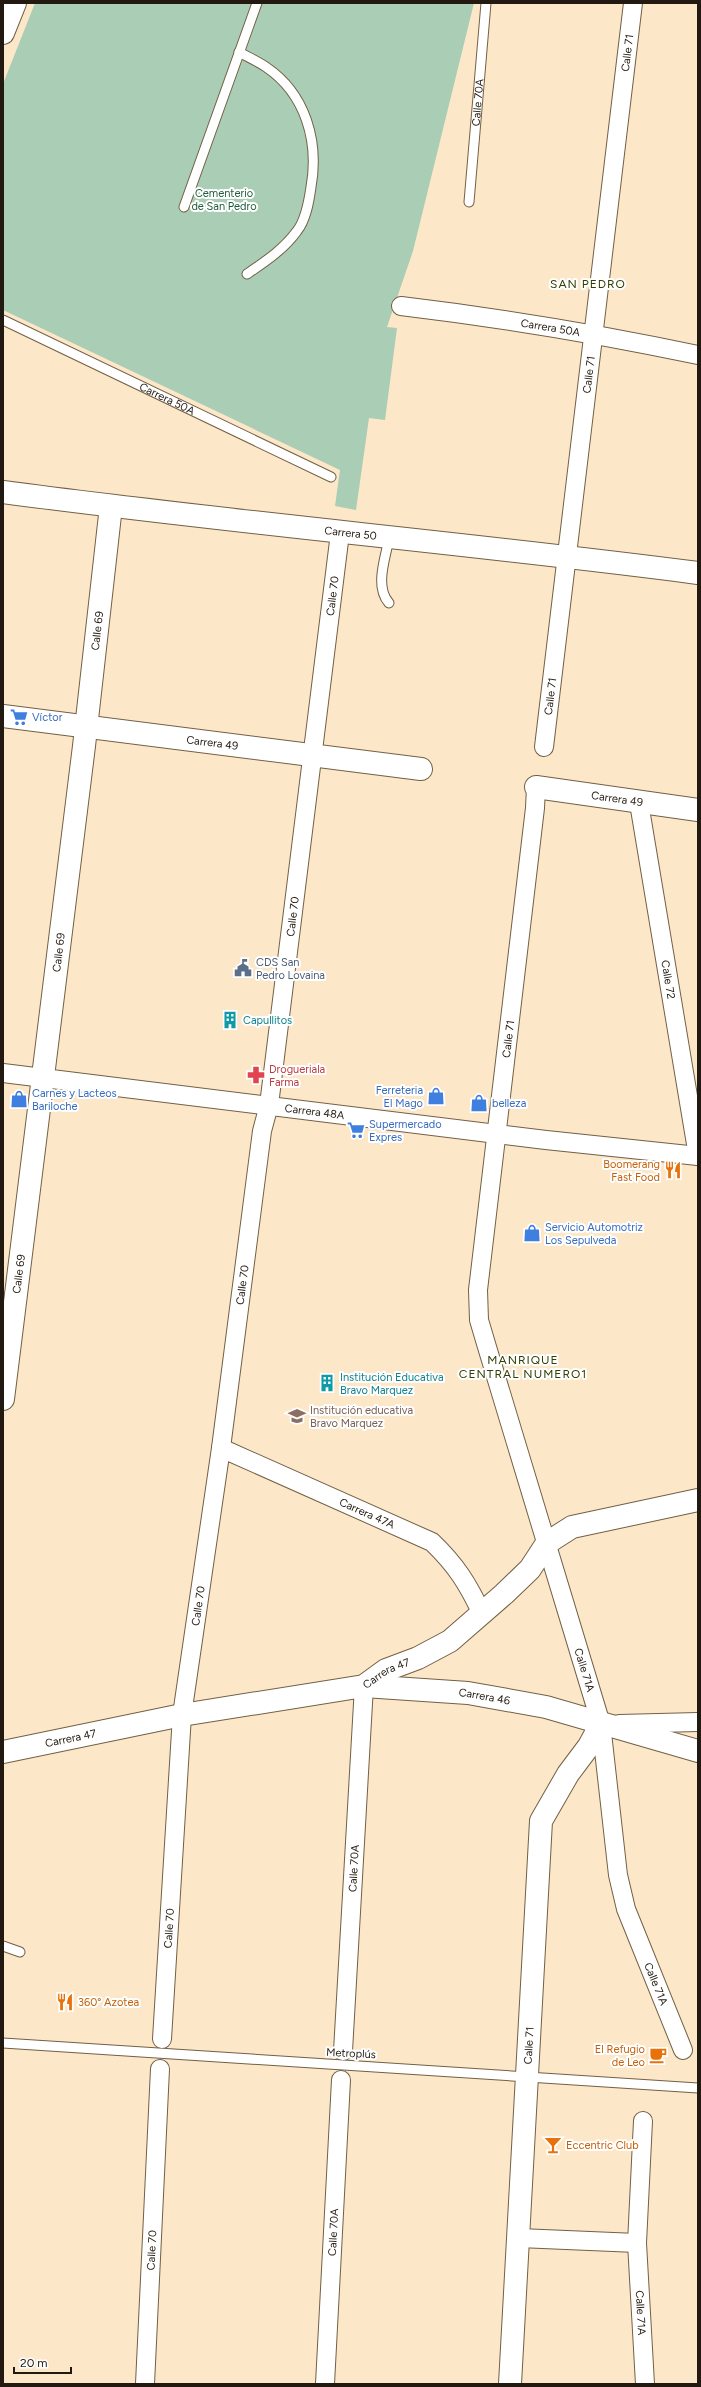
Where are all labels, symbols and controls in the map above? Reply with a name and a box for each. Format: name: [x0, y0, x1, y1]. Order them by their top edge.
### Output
street label: Calle 71: [619, 34, 636, 72]
street label: Calle 70A: [470, 78, 487, 127]
park label: Cementerio de San Pedro: [191, 187, 257, 213]
district label: SAN PEDRO: [550, 277, 626, 291]
street label: Carrera 50A: [520, 317, 582, 339]
street label: Calle 71: [580, 355, 598, 394]
street label: Carrera 50A: [137, 380, 197, 418]
street label: Carrera 50: [324, 524, 377, 543]
street label: Calle 70: [324, 575, 342, 617]
street label: Calle 69: [89, 610, 106, 651]
street label: Calle 71: [542, 677, 559, 716]
supermarket icon: Víctor: [9, 707, 29, 727]
place label: Víctor: [32, 711, 63, 724]
street label: Carrera 49: [186, 733, 239, 753]
street label: Carrera 49: [590, 789, 644, 809]
street label: Calle 70: [284, 896, 302, 937]
street label: Calle 69: [50, 932, 68, 973]
place label: CDS San Pedro Lovaina: [256, 956, 325, 982]
public building icon: CDS San Pedro Lovaina: [233, 958, 253, 978]
street label: Calle 72: [658, 959, 678, 1000]
building icon: Capullitos: [220, 1010, 240, 1030]
place label: Capullitos: [243, 1014, 292, 1027]
street label: Calle 71: [500, 1020, 517, 1058]
place label: Drogueriala Farma: [269, 1063, 325, 1089]
pharmacy icon: Drogueriala Farma: [246, 1065, 266, 1085]
place label: Ferreteria El Mago: [376, 1084, 423, 1110]
shop icon: Ferreteria El Mago: [426, 1086, 446, 1106]
place label: Carnes y Lacteos Bariloche: [32, 1087, 117, 1113]
shop icon: Carnes y Lacteos Bariloche: [9, 1089, 29, 1109]
shop icon: belleza: [469, 1093, 489, 1113]
place label: belleza: [492, 1097, 526, 1110]
street label: Carrera 48A: [284, 1102, 346, 1122]
place label: Supermercado Expres: [369, 1118, 442, 1144]
supermarket icon: Supermercado Expres: [346, 1120, 366, 1140]
place label: Boomerang Fast Food: [603, 1158, 660, 1184]
restaurant icon: Boomerang Fast Food: [663, 1160, 683, 1180]
place label: Servicio Automotriz Los Sepulveda: [545, 1221, 643, 1247]
shop icon: Servicio Automotriz Los Sepulveda: [522, 1223, 542, 1243]
street label: Calle 69: [10, 1254, 28, 1294]
street label: Calle 70: [234, 1264, 252, 1306]
district label: MANRIQUE CENTRAL NUMERO1: [459, 1353, 587, 1381]
place label: Institución Educativa Bravo Marquez: [340, 1371, 444, 1397]
building icon: Institución Educativa Bravo Marquez: [317, 1373, 337, 1393]
place label: Institución educativa Bravo Marquez: [310, 1404, 413, 1430]
school or university icon: Institución educativa Bravo Marquez: [287, 1406, 307, 1426]
street label: Carrera 47A: [337, 1496, 397, 1532]
street label: Calle 70: [189, 1585, 208, 1627]
street label: Calle 71A: [571, 1647, 597, 1694]
street label: Carrera 47: [360, 1656, 412, 1692]
street label: Carrera 46: [458, 1686, 511, 1707]
street label: Carrera 47: [44, 1727, 97, 1750]
street label: Calle 70A: [346, 1844, 362, 1892]
street label: Calle 70: [162, 1908, 177, 1949]
street label: Calle 71A: [641, 1961, 670, 2008]
restaurant icon: 360° Azotea: [55, 1992, 75, 2012]
place label: 360° Azotea: [78, 1996, 139, 2009]
street label: Calle 71: [522, 2026, 537, 2065]
place label: El Refugio de Leo: [595, 2043, 645, 2069]
cafe icon: El Refugio de Leo: [648, 2045, 668, 2065]
street label: Metroplús: [326, 2046, 376, 2061]
bar icon: Eccentric Club: [543, 2135, 563, 2155]
place label: Eccentric Club: [566, 2139, 639, 2152]
street label: Calle 70A: [326, 2208, 341, 2256]
street label: Calle 70: [144, 2230, 159, 2271]
street label: Calle 71A: [633, 2290, 648, 2336]
scale bar: [14, 2349, 71, 2375]
text: 20 m: [20, 2356, 48, 2370]

